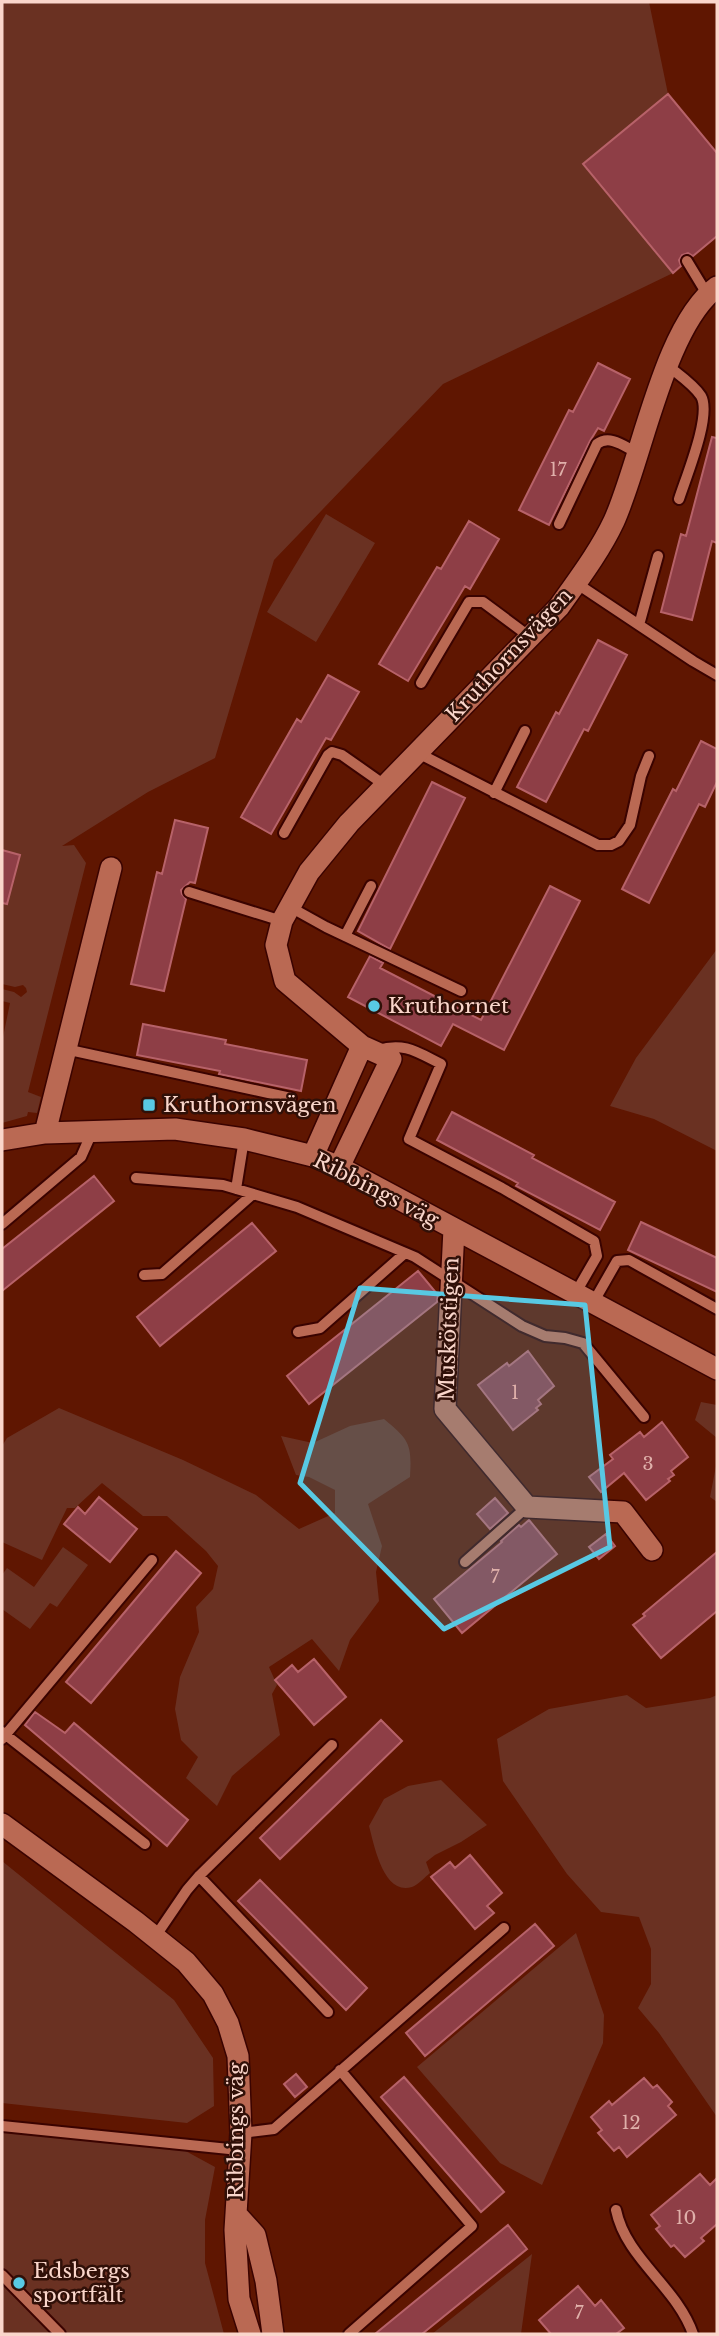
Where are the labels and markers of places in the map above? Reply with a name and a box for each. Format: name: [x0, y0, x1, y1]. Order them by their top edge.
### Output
place label: Kruthornet: [388, 993, 509, 1019]
marker: Kruthornet: [366, 998, 382, 1014]
place label: Kruthornsvägen: [163, 1092, 337, 1118]
marker: Kruthornsvägen: [141, 1097, 157, 1113]
place label: Edsbergs sportfält: [33, 2258, 130, 2308]
marker: Edsbergs sportfält: [11, 2275, 27, 2291]

